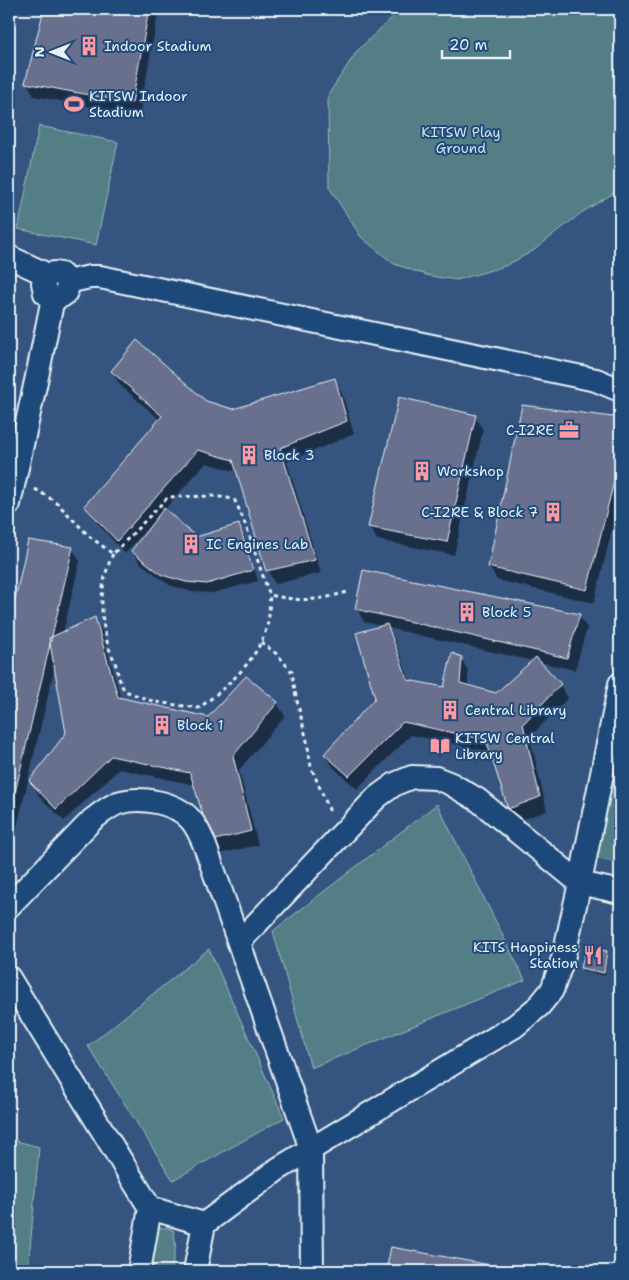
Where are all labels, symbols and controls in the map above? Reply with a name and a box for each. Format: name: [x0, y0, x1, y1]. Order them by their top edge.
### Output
north arrow: [28, 28, 78, 78]
scale bar: [442, 28, 509, 60]
building icon: Indoor Stadium: [78, 35, 100, 57]
text: 20 m: [449, 35, 488, 55]
place label: Indoor Stadium: [104, 37, 212, 55]
text: N: [30, 46, 48, 58]
place label: KITSW Indoor Stadium: [89, 87, 188, 121]
sports icon: KITSW Indoor Stadium: [63, 93, 85, 115]
park label: KITSW Play Ground: [421, 123, 501, 157]
office icon: C-I2RE: [558, 419, 580, 441]
place label: C-I2RE: [506, 421, 554, 439]
building icon: Block 3: [238, 444, 260, 466]
place label: Block 3: [264, 446, 314, 464]
building icon: Workshop: [411, 460, 433, 482]
place label: Workshop: [437, 462, 504, 480]
building icon: C-I2RE & Block 7: [542, 501, 564, 523]
place label: C-I2RE & Block 7: [421, 503, 538, 521]
building icon: IC Engines Lab: [180, 533, 202, 555]
place label: IC Engines Lab: [206, 535, 308, 553]
building icon: Block 5: [456, 601, 478, 623]
place label: Block 5: [482, 603, 531, 621]
building icon: Central Library: [439, 699, 461, 721]
place label: Central Library: [465, 701, 567, 719]
building icon: Block 1: [151, 714, 173, 736]
place label: Block 1: [177, 716, 224, 734]
place label: KITSW Central Library: [455, 729, 555, 763]
library icon: KITSW Central Library: [429, 735, 451, 757]
place label: KITS Happiness Station: [473, 938, 578, 972]
restaurant icon: KITS Happiness Station: [582, 944, 604, 966]

